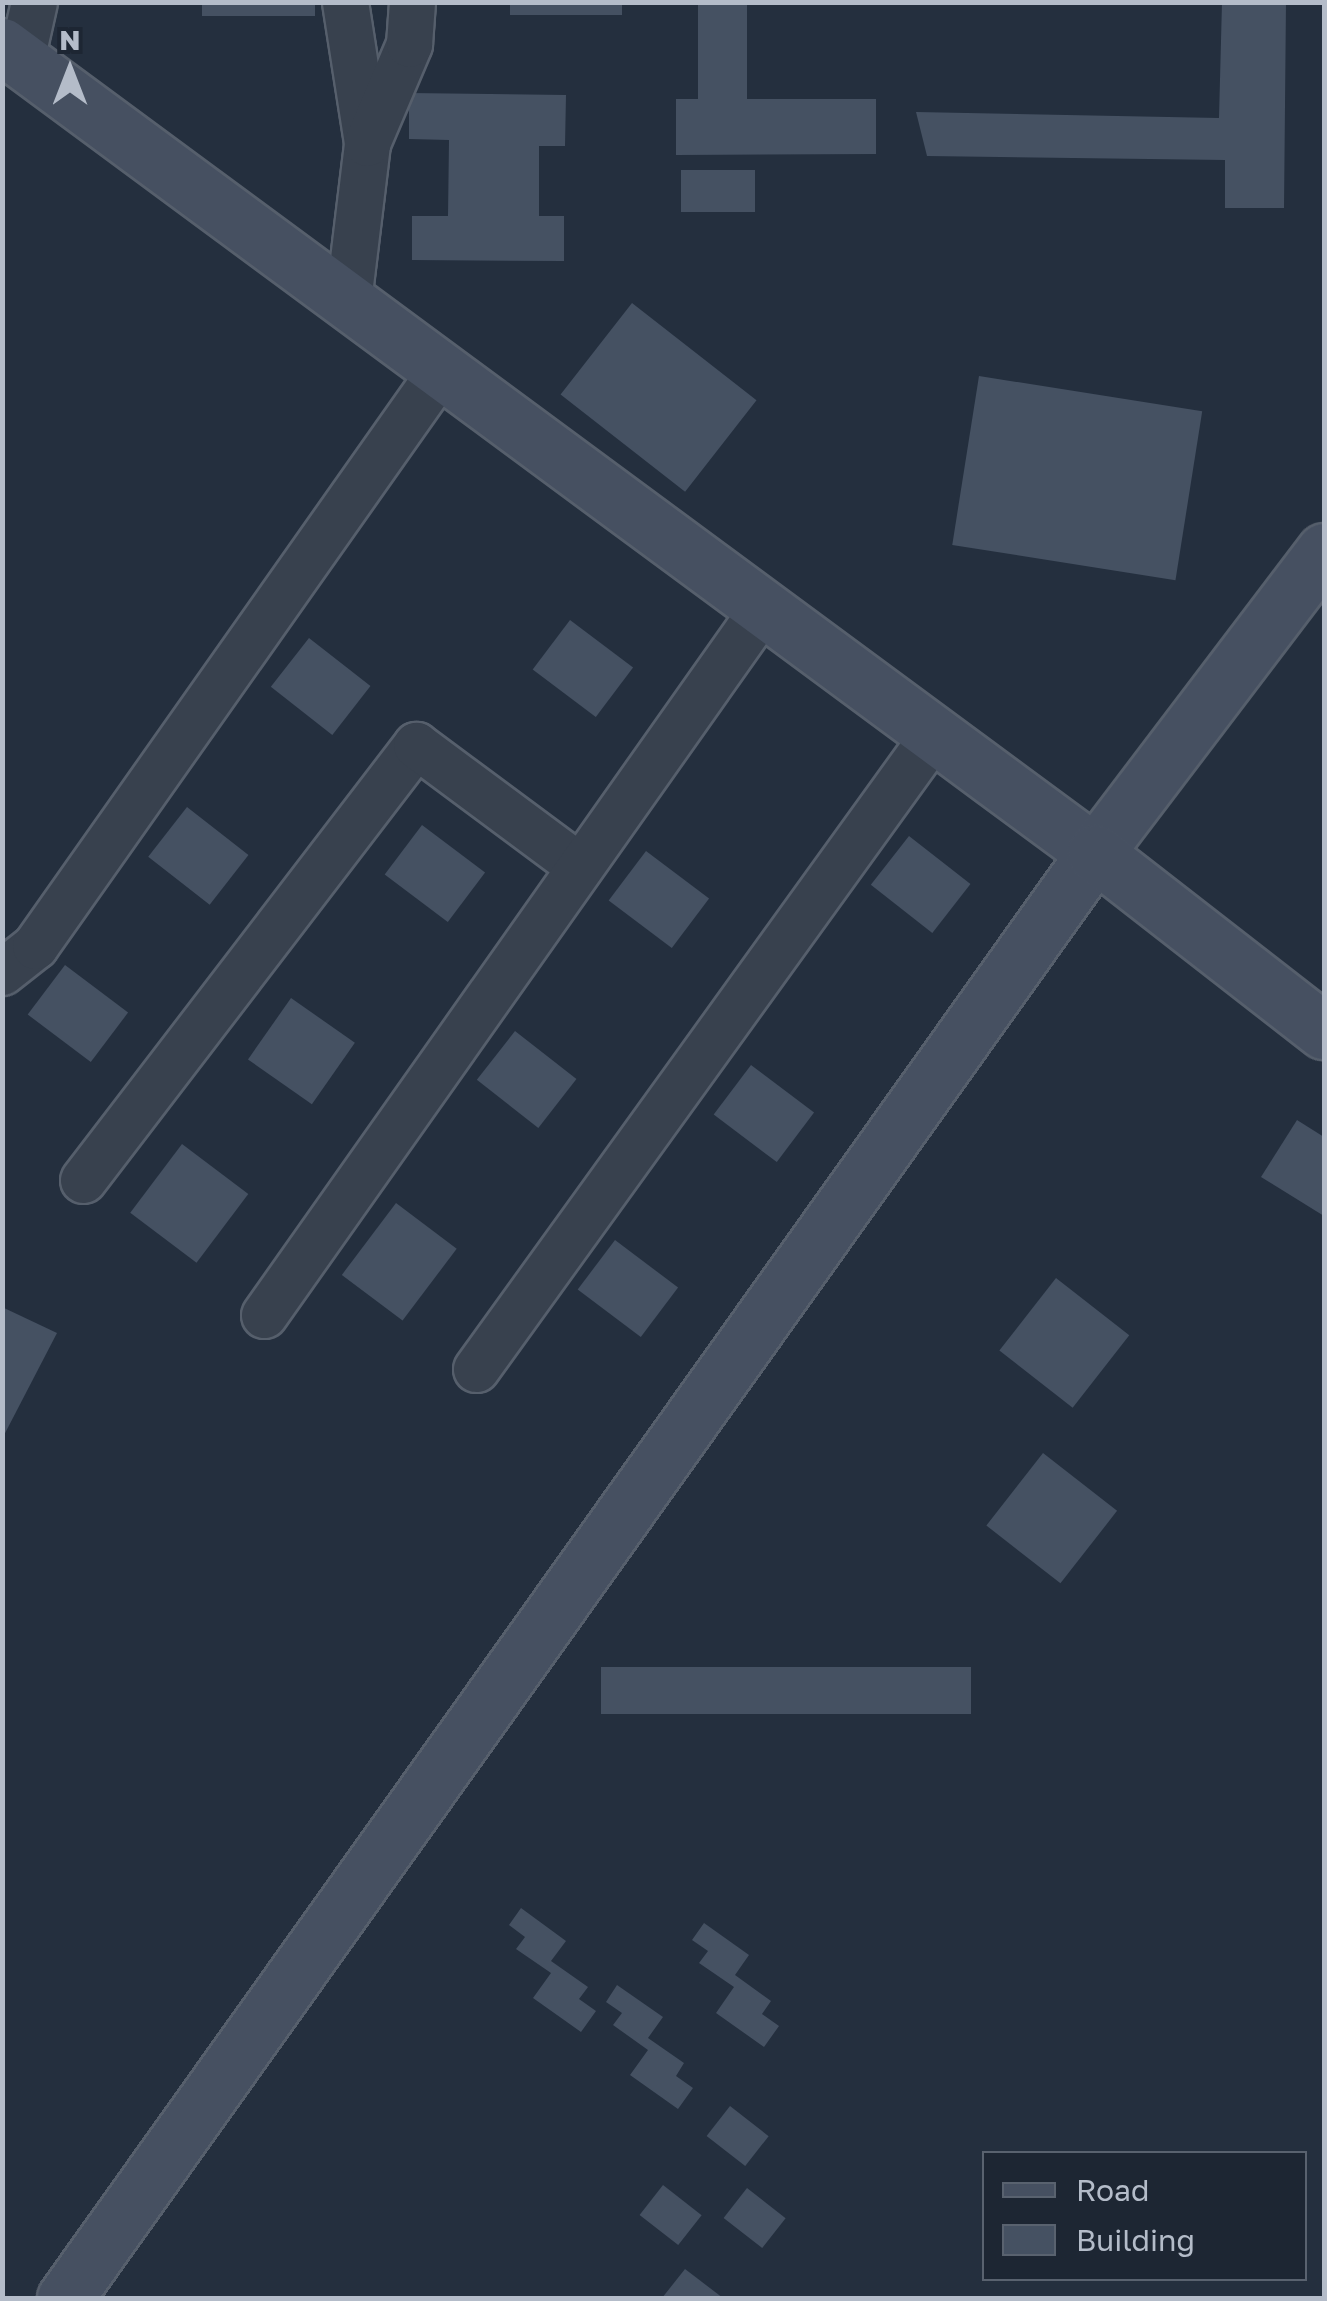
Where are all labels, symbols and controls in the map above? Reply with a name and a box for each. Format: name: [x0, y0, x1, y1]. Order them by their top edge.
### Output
north arrow: [20, 20, 120, 120]
text: N: [59, 23, 81, 56]
legend: [982, 2151, 1307, 2281]
text: Road: [1076, 2172, 1150, 2208]
text: Building: [1076, 2222, 1195, 2258]

